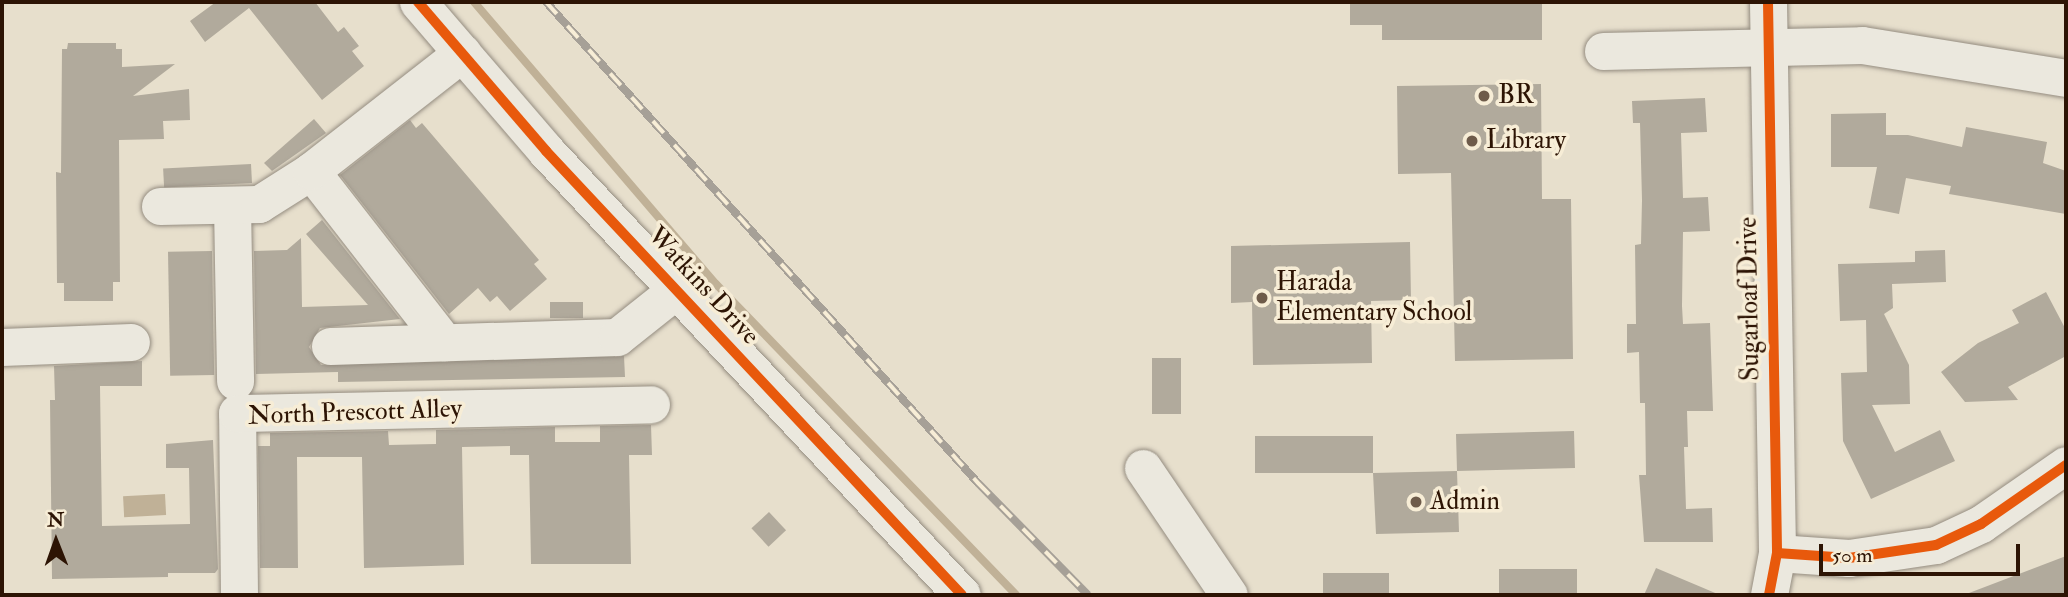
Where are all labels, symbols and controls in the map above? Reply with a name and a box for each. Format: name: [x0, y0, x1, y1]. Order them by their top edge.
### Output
place label: BR: [1498, 80, 1533, 112]
marker: BR: [1476, 88, 1492, 104]
place label: Library: [1486, 125, 1566, 157]
marker: Library: [1464, 133, 1480, 149]
street label: Sugarloaf Drive: [1733, 217, 1767, 381]
street label: Watkins Drive: [640, 221, 766, 351]
place label: Harada Elementary School: [1276, 267, 1472, 328]
marker: Harada Elementary School: [1254, 290, 1270, 306]
street label: North Prescott Alley: [247, 394, 463, 432]
place label: Admin: [1430, 486, 1500, 518]
marker: Admin: [1408, 494, 1424, 510]
north arrow: [21, 506, 91, 576]
text: N: [47, 508, 64, 532]
scale bar: [1823, 530, 2024, 574]
text: 50 m: [1832, 542, 1873, 569]

